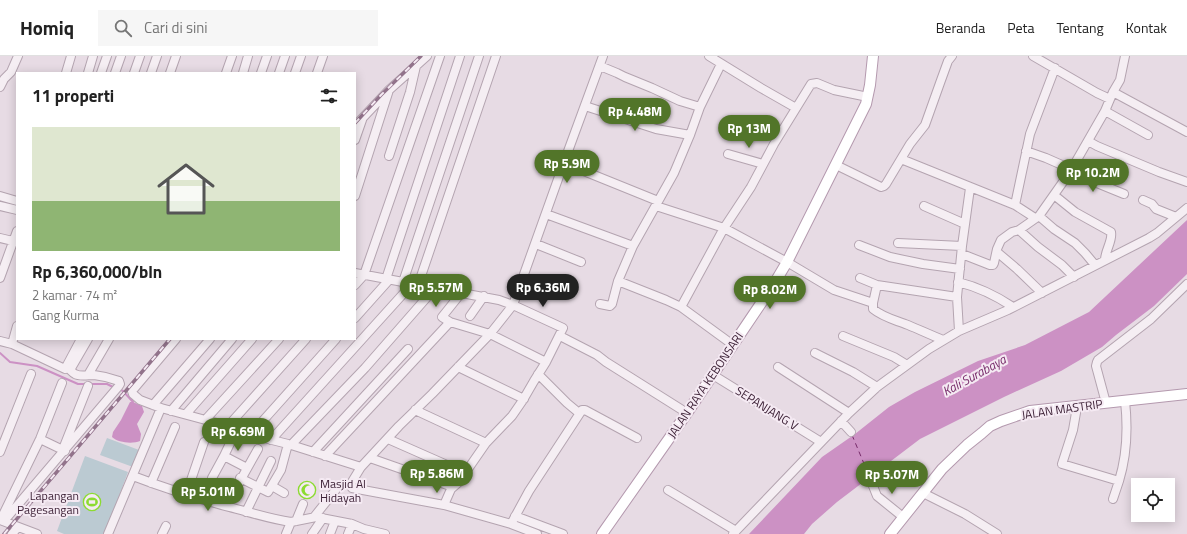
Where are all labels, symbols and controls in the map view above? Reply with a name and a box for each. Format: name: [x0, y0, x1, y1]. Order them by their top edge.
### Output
search box: [98, 10, 378, 46]
text: Homiq: [20, 13, 74, 42]
text: Cari di sini: [144, 16, 208, 39]
icon: search: [112, 17, 134, 39]
text: Beranda: [936, 17, 985, 38]
text: Peta: [1007, 17, 1034, 38]
text: Tentang: [1056, 17, 1104, 38]
text: Kontak: [1126, 17, 1167, 38]
text: 11 properti: [32, 83, 114, 109]
icon: filters: [318, 85, 340, 107]
pin: Rp 4.48M: [594, 98, 676, 132]
text: Rp 4.48M: [608, 101, 662, 121]
pin: Rp 13M: [716, 115, 782, 149]
text: Rp 13M: [727, 118, 771, 138]
pin: Rp 5.9M: [530, 150, 604, 184]
icon: home: [150, 153, 222, 225]
text: Rp 5.9M: [543, 153, 591, 173]
pin: Rp 10.2M: [1052, 159, 1134, 193]
text: Rp 10.2M: [1066, 162, 1120, 182]
text: Rp 6,360,000/bln: [32, 259, 162, 285]
pin: Rp 5.57M: [395, 274, 477, 308]
pin: Rp 6.36M: [502, 274, 584, 308]
pin: Rp 8.02M: [729, 276, 811, 310]
text: Rp 5.57M: [409, 277, 463, 297]
text: Rp 6.36M: [516, 277, 570, 297]
text: Rp 8.02M: [743, 279, 797, 299]
text: 2 kamar · 74 m²: [32, 285, 117, 305]
text: Gang Kurma: [32, 305, 99, 325]
street label: JALAN RAYA KEBONSARI: [662, 328, 748, 442]
water label: Kali Surabaya: [939, 349, 1011, 401]
street label: SEPANJANG V: [732, 381, 802, 435]
street label: JALAN MASTRIP: [1020, 394, 1104, 424]
pin: Rp 6.69M: [197, 418, 279, 452]
text: Rp 6.69M: [211, 421, 265, 441]
pin: Rp 5.86M: [396, 460, 478, 494]
pin: Rp 5.07M: [851, 461, 933, 495]
text: Rp 5.86M: [410, 463, 464, 483]
text: Rp 5.07M: [865, 464, 919, 484]
place label: Masjid Al Hidayah: [320, 474, 366, 507]
pin: Rp 5.01M: [167, 478, 249, 512]
map controls: [1131, 478, 1175, 522]
button: locate: [1131, 478, 1175, 522]
mosque icon: Masjid Al Hidayah: [297, 480, 317, 500]
text: Rp 5.01M: [181, 481, 235, 501]
place label: Lapangan Pagesangan: [17, 486, 79, 519]
sports icon: Lapangan Pagesangan: [82, 492, 102, 512]

